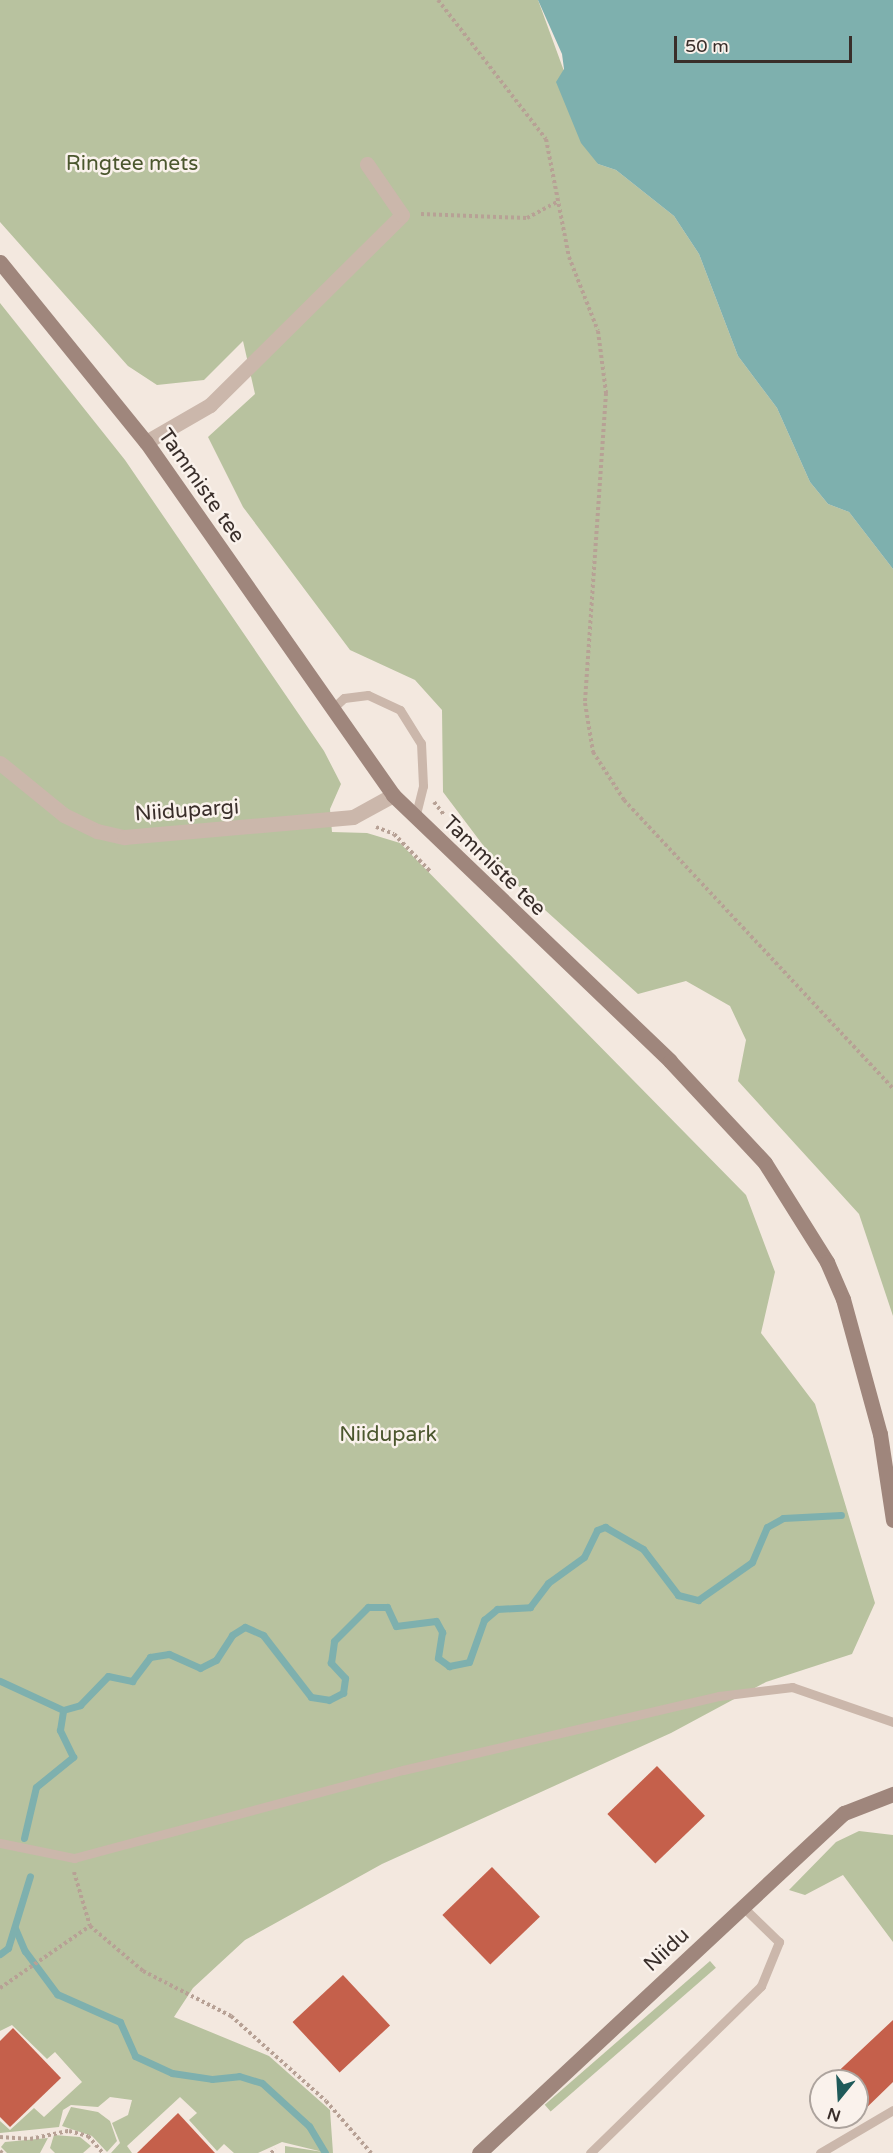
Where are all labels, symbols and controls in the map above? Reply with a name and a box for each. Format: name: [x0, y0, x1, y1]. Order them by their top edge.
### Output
scale bar: [677, 24, 856, 62]
text: 50 m: [685, 35, 729, 57]
park label: Ringtee mets: [66, 151, 198, 177]
street label: Tammiste tee: [152, 424, 250, 548]
street label: Niidupargi: [134, 795, 240, 827]
street label: Tammiste tee: [437, 811, 551, 921]
park label: Niidupark: [339, 1422, 437, 1448]
street label: Niidu: [639, 1923, 695, 1977]
north arrow: [809, 2069, 869, 2129]
text: N: [825, 2103, 843, 2126]

